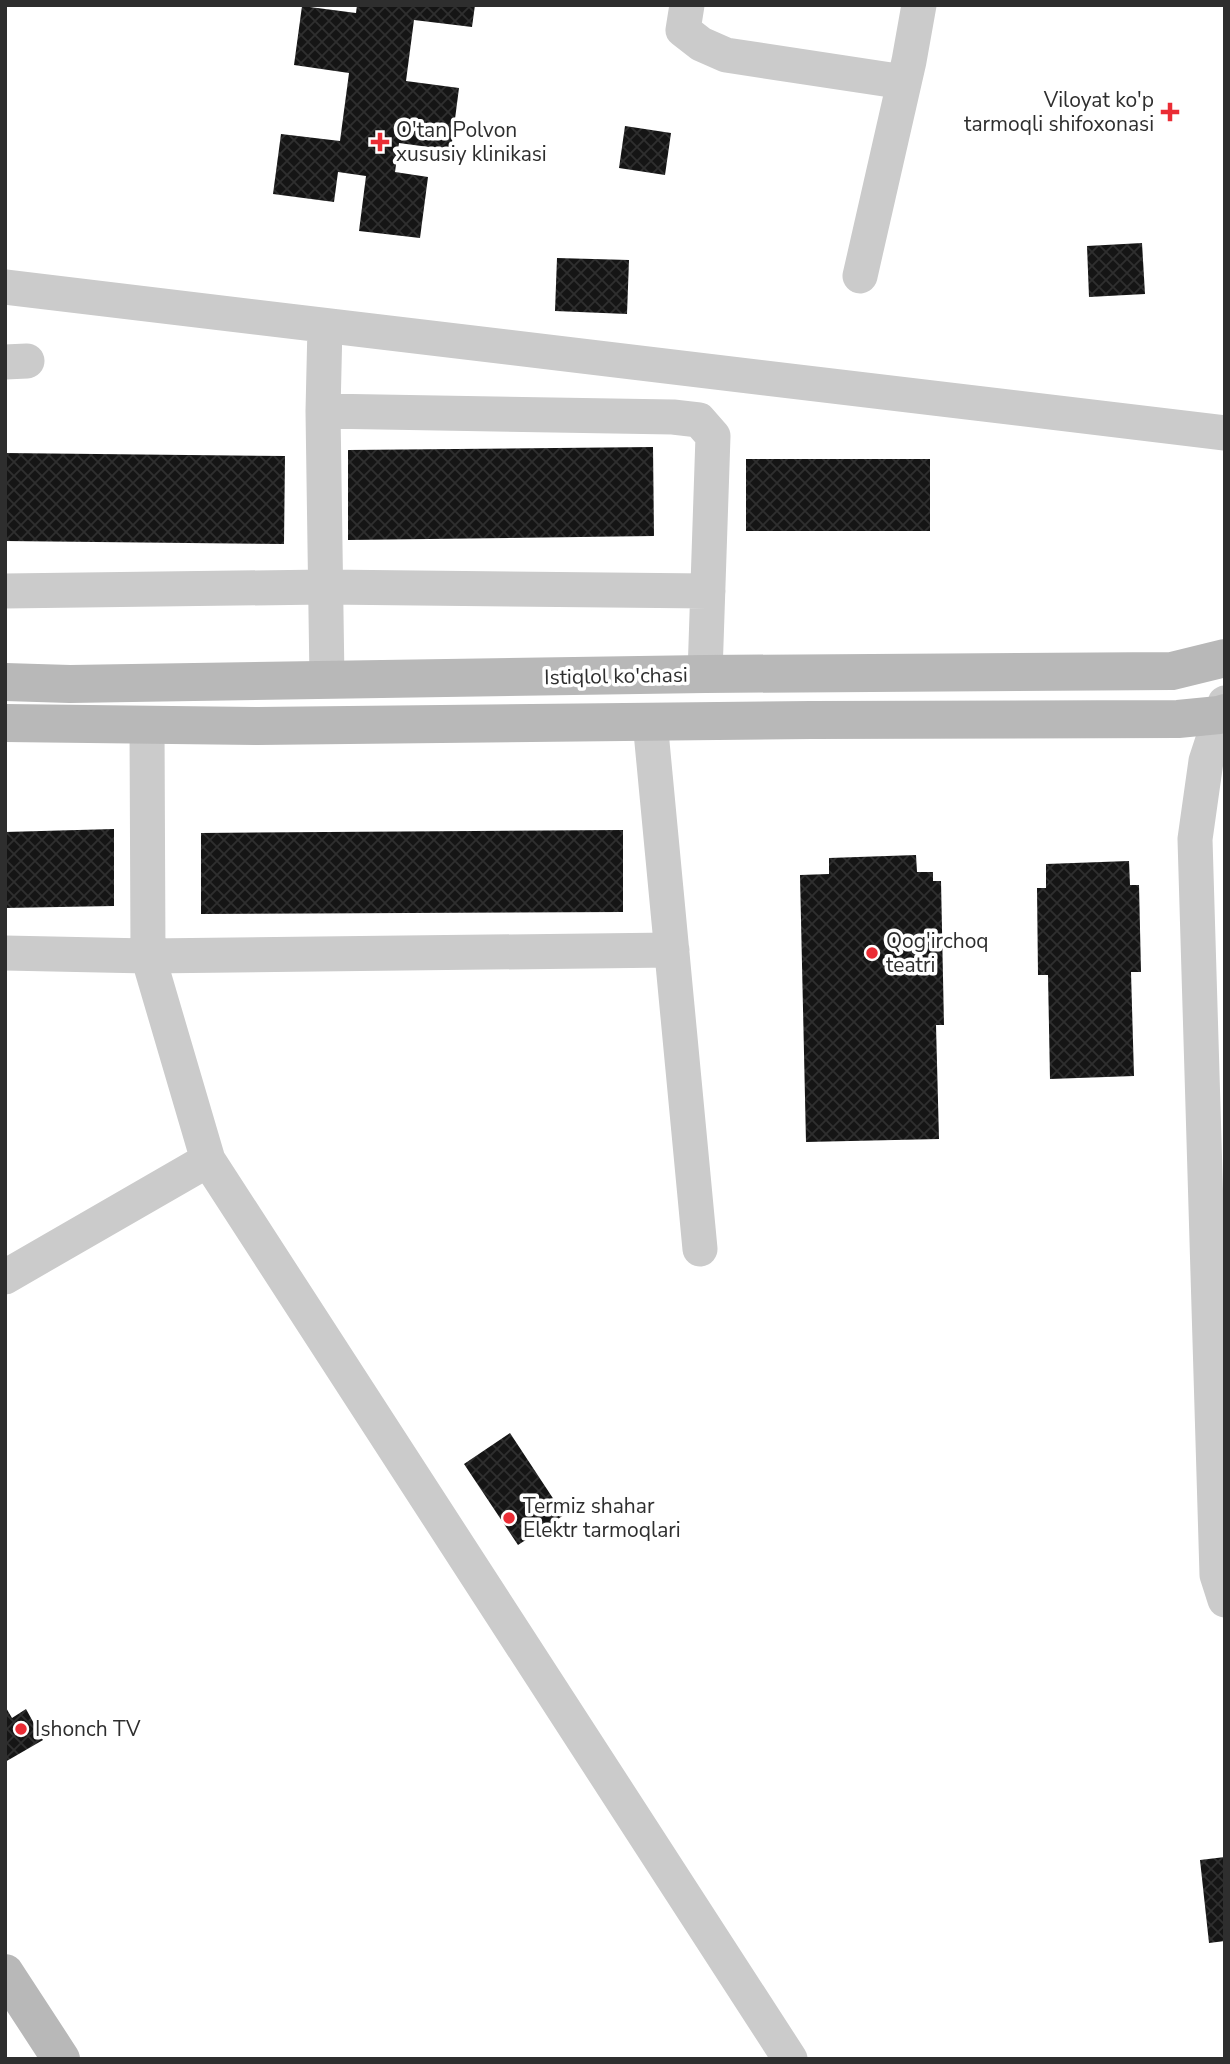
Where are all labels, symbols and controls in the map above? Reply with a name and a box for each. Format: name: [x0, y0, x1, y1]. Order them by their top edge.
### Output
place label: Viloyat ko'p tarmoqli shifoxonasi: [964, 86, 1154, 138]
marker: Viloyat ko'p tarmoqli shifoxonasi: [1160, 102, 1180, 122]
place label: O'tan Polvon xususiy klinikasi: [396, 116, 547, 168]
marker: O'tan Polvon xususiy klinikasi: [370, 132, 390, 152]
street label: Istiqlol ko'chasi: [544, 661, 688, 691]
place label: Qog'irchoq teatri: [886, 927, 989, 979]
marker: Qog'irchoq teatri: [864, 945, 880, 961]
place label: Termiz shahar Elektr tarmoqlari: [523, 1492, 681, 1544]
marker: Termiz shahar Elektr tarmoqlari: [501, 1510, 517, 1526]
place label: Ishonch TV: [35, 1715, 141, 1743]
marker: Ishonch TV: [13, 1721, 29, 1737]

